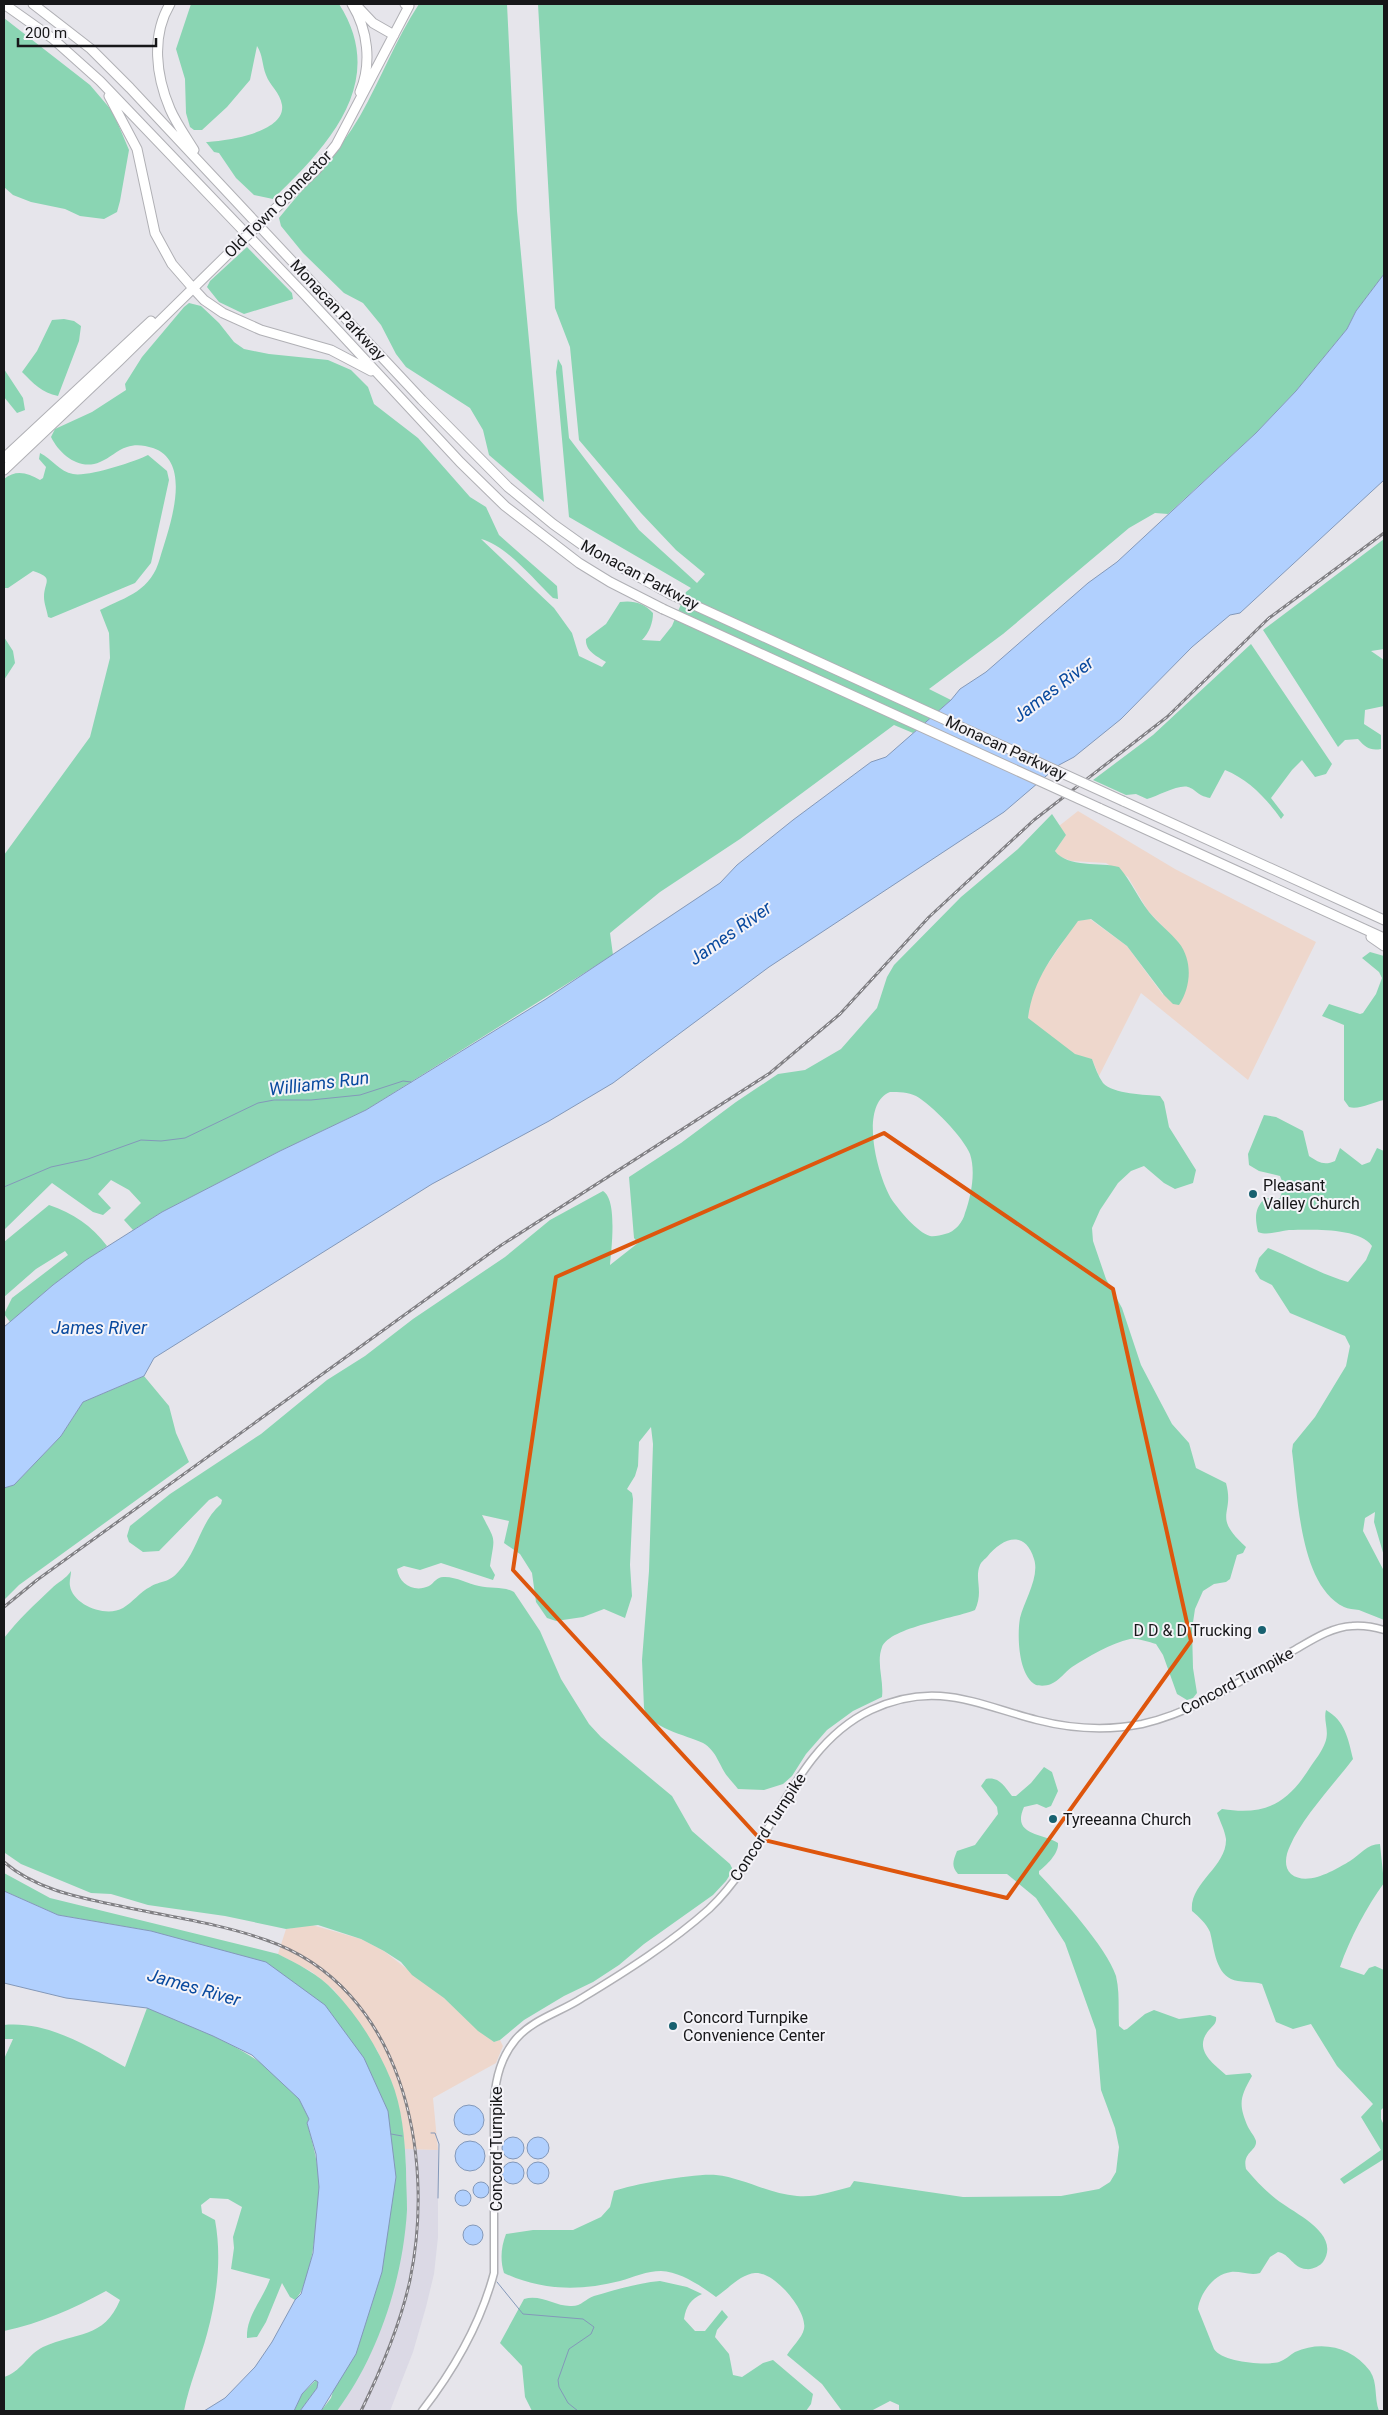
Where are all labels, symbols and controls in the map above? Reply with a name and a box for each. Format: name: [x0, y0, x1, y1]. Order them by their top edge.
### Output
scale bar: [18, 15, 155, 47]
text: 200 m: [25, 24, 67, 42]
street label: Old Town Connector: [220, 146, 336, 262]
street label: Monacan Parkway: [286, 256, 390, 365]
street label: Monacan Parkway: [578, 536, 703, 614]
water label: James River: [1008, 651, 1098, 726]
street label: Monacan Parkway: [943, 712, 1070, 784]
water label: James River: [685, 896, 776, 969]
water label: Williams Run: [268, 1066, 370, 1100]
place label: Pleasant Valley Church: [1263, 1176, 1360, 1213]
marker: Pleasant Valley Church: [1247, 1188, 1259, 1200]
water label: James River: [51, 1317, 148, 1338]
place label: D D & D Trucking: [1134, 1621, 1252, 1640]
marker: D D & D Trucking: [1256, 1624, 1268, 1636]
street label: Concord Turnpike: [1177, 1643, 1297, 1719]
street label: Concord Turnpike: [726, 1769, 810, 1885]
place label: Tyreeanna Church: [1063, 1810, 1191, 1829]
marker: Tyreeanna Church: [1047, 1813, 1059, 1825]
water label: James River: [145, 1964, 244, 2011]
place label: Concord Turnpike Convenience Center: [683, 2008, 826, 2045]
marker: Concord Turnpike Convenience Center: [667, 2020, 679, 2032]
street label: Concord Turnpike: [487, 2086, 506, 2212]

